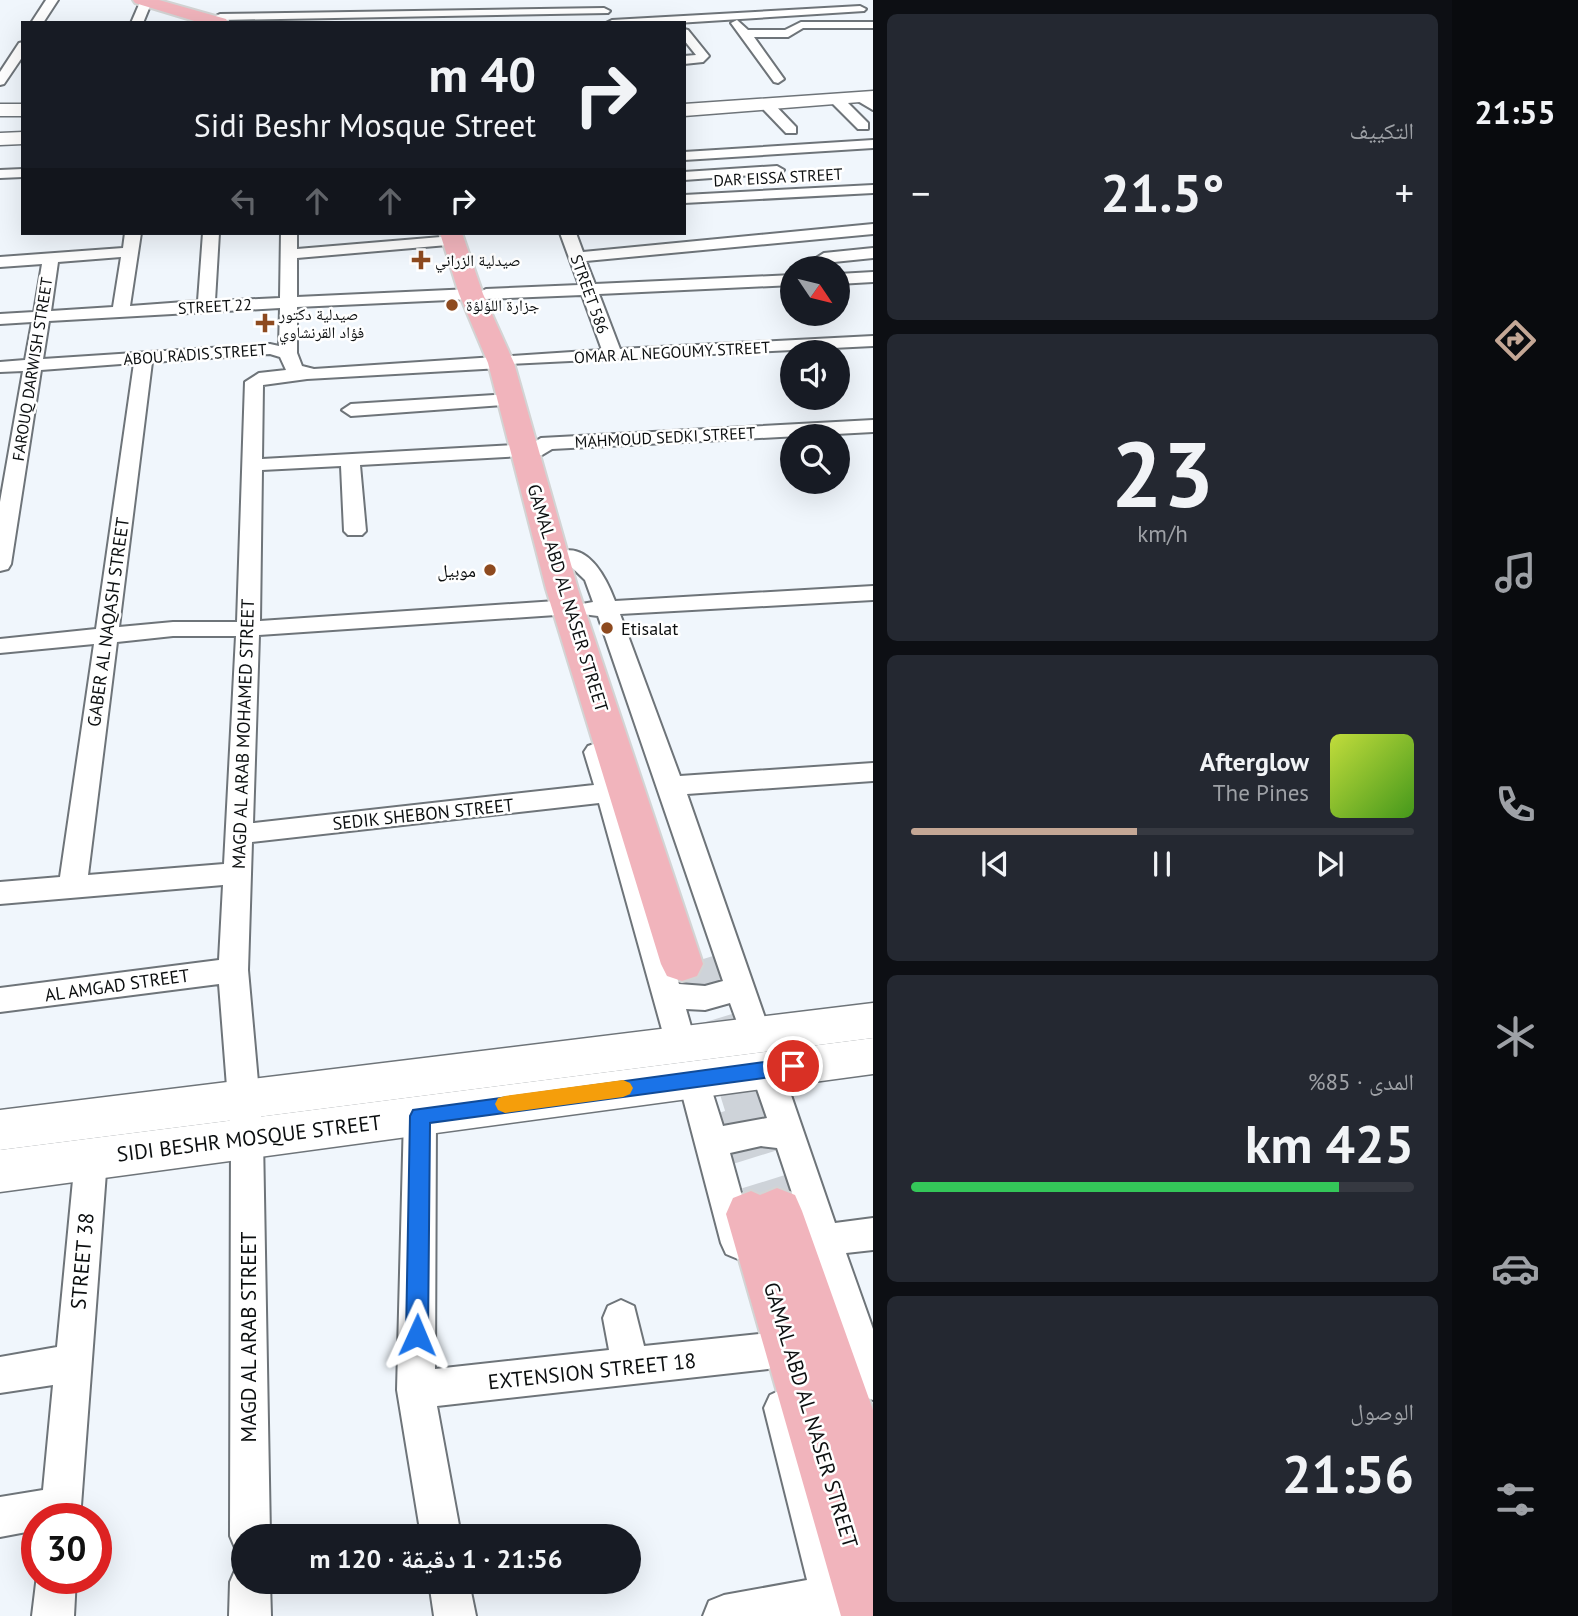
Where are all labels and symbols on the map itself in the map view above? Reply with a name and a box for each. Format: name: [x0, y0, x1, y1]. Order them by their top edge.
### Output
street label: DAR EISSA STREET: [713, 164, 843, 190]
place label: صيدلية الزراني: [435, 250, 521, 273]
marker: صيدلية الزراني: [413, 252, 429, 268]
street label: STREET 586: [566, 252, 614, 336]
north arrow: [780, 256, 850, 326]
street label: FAROUQ DARWISH STREET: [8, 276, 56, 462]
street label: STREET 22: [178, 294, 252, 318]
place label: جزارة اللؤلؤة: [466, 295, 539, 315]
marker: جزارة اللؤلؤة: [444, 297, 460, 313]
place label: صيدلية دكتور فؤاد القرنشاوي: [278, 304, 364, 345]
marker: صيدلية دكتور فؤاد القرنشاوي: [257, 315, 273, 331]
street label: OMAR AL NEGOUMY STREET: [573, 337, 771, 367]
street label: ABOU RADIS STREET: [123, 339, 267, 369]
street label: MAHMOUD SEDKI STREET: [574, 422, 756, 452]
street label: GAMAL ABD AL NASER STREET: [522, 481, 614, 715]
street label: GABER AL NAQASH STREET: [82, 516, 134, 728]
place label: موبيل: [437, 559, 476, 582]
marker: موبيل: [482, 562, 498, 578]
street label: MAGD AL ARAB MOHAMED STREET: [227, 598, 259, 870]
place label: Etisalat: [621, 617, 678, 640]
marker: Etisalat: [599, 620, 615, 636]
street label: SEDIK SHEBON STREET: [331, 793, 515, 835]
street label: AL AMGAD STREET: [43, 963, 191, 1007]
pin: [763, 1036, 823, 1096]
street label: SIDI BESHR MOSQUE STREET: [115, 1108, 383, 1168]
street label: STREET 38: [64, 1211, 100, 1311]
street label: MAGD AL ARAB STREET: [235, 1231, 262, 1442]
street label: GAMAL ABD AL NASER STREET: [758, 1279, 864, 1551]
position arrow: [380, 1298, 454, 1372]
street label: EXTENSION STREET 18: [487, 1347, 697, 1395]
speed limit sign: 30: [21, 1503, 112, 1594]

